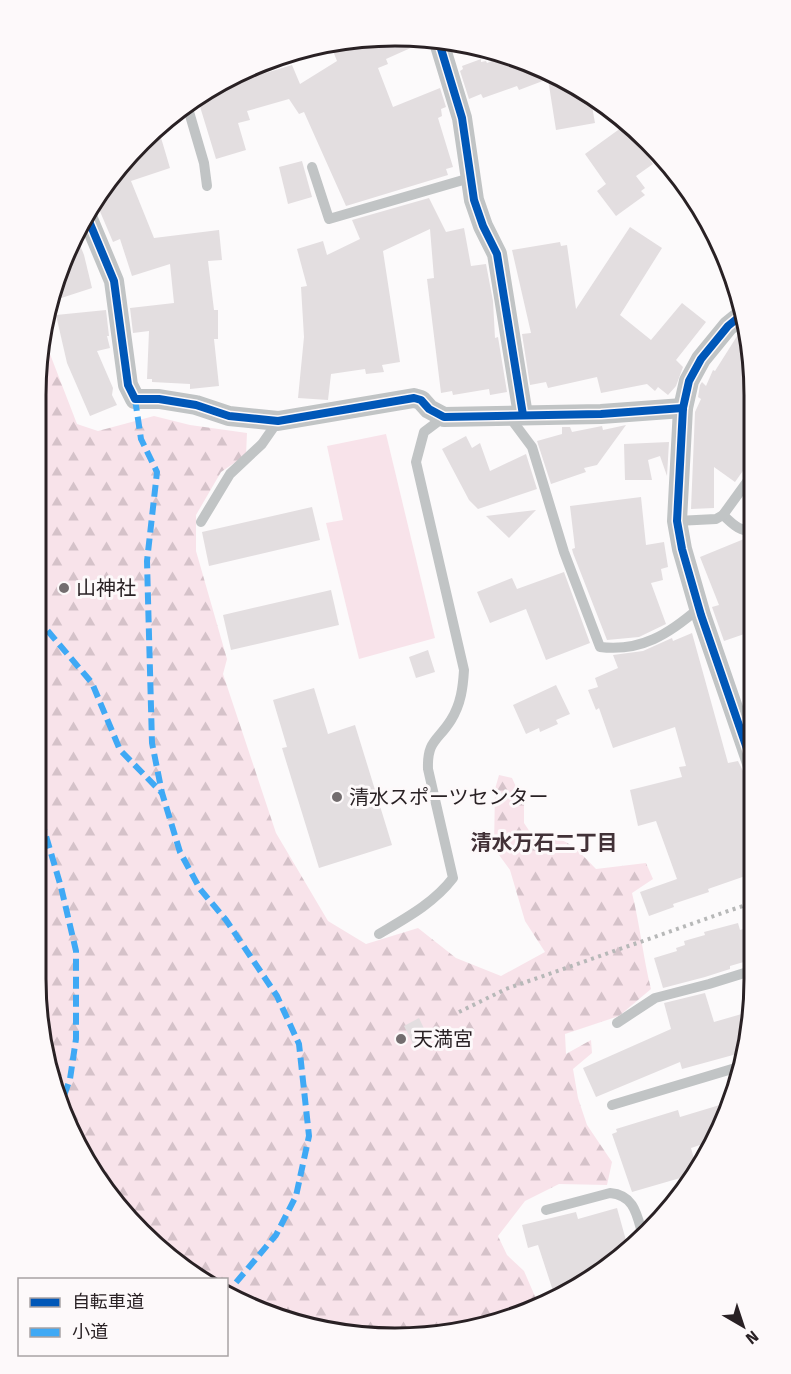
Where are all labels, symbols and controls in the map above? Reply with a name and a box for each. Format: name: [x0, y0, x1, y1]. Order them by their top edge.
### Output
place label: 山神社: [76, 576, 136, 600]
marker: 山神社: [57, 581, 71, 595]
place label: 清水スポーツセンター: [349, 785, 549, 809]
marker: 清水スポーツセンター: [330, 790, 344, 804]
district label: 清水万石二丁目: [471, 830, 618, 856]
place label: 天満宮: [413, 1027, 473, 1051]
marker: 天満宮: [394, 1032, 408, 1046]
legend: [18, 1278, 228, 1356]
text: 自転車道: [72, 1291, 144, 1313]
north arrow: [713, 1296, 773, 1356]
text: 小道: [72, 1321, 108, 1343]
text: N: [742, 1327, 762, 1348]

